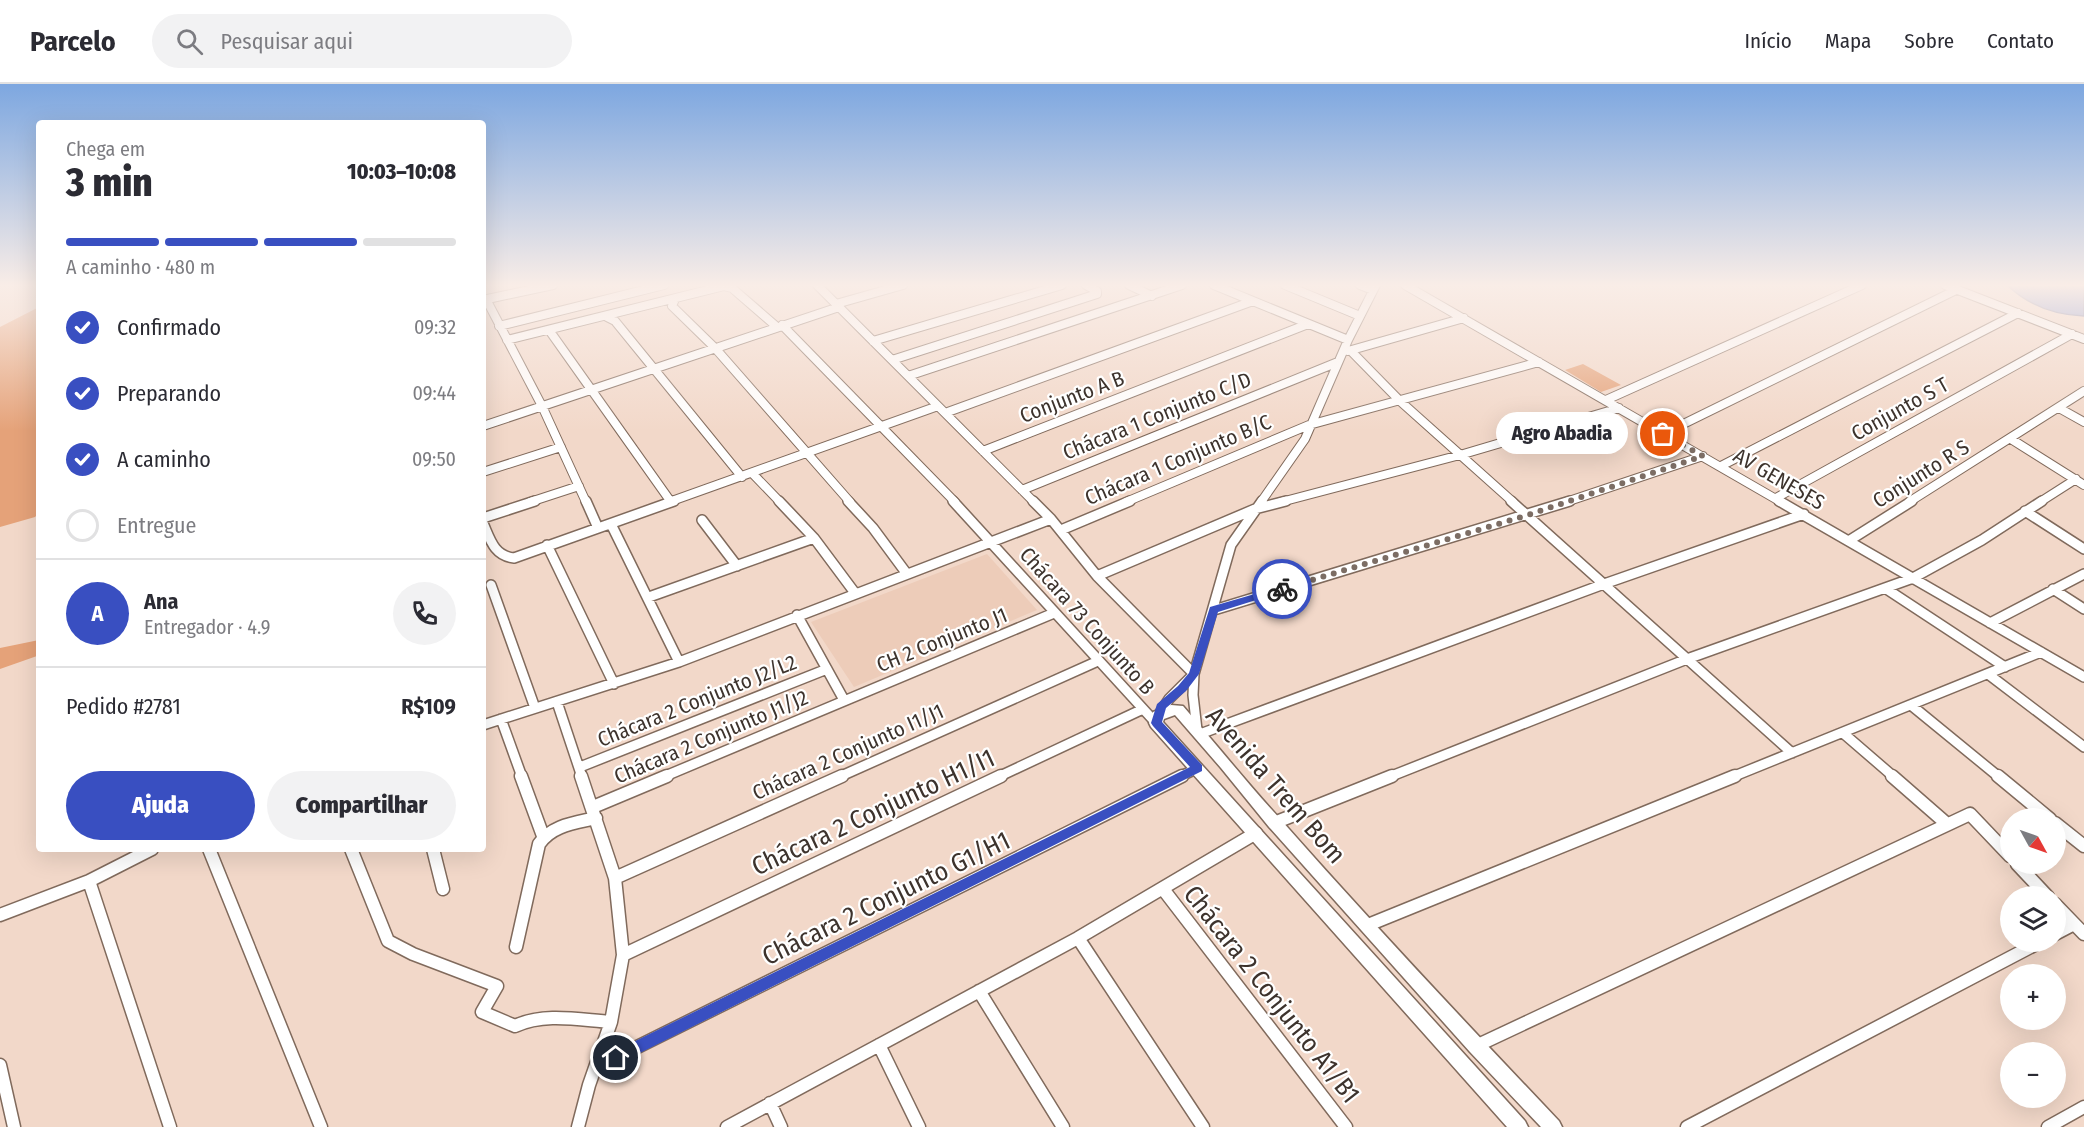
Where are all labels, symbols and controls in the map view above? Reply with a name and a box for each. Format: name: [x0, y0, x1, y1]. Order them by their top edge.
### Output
search box: [152, 14, 572, 68]
text: Parcelo: [30, 25, 116, 58]
icon: search: [173, 25, 206, 58]
text: Pesquisar aqui: [221, 28, 353, 55]
text: Início: [1745, 28, 1792, 54]
text: Mapa: [1825, 28, 1871, 54]
text: Sobre: [1904, 28, 1954, 54]
text: Contato: [1987, 28, 2054, 54]
text: Chega em: [66, 137, 145, 161]
text: 10:03–10:08: [347, 158, 456, 185]
text: 3 min: [66, 160, 153, 206]
text: A caminho · 480 m: [66, 255, 215, 279]
icon: check: [66, 311, 99, 344]
text: Confirmado: [117, 314, 221, 341]
text: 09:32: [414, 315, 456, 339]
street label: Conjunto A B: [1016, 365, 1128, 429]
street label: Chácara 1 Conjunto C/D: [1059, 366, 1255, 466]
street label: Conjunto S T: [1847, 371, 1953, 446]
icon: check: [66, 377, 99, 410]
text: Preparando: [117, 380, 221, 407]
text: 09:44: [413, 381, 456, 405]
pin: [1637, 408, 1688, 459]
street label: Chácara 1 Conjunto B/C: [1081, 409, 1275, 511]
callout: Agro Abadia: [1495, 413, 1627, 455]
icon: bag: [1646, 417, 1679, 450]
text: Agro Abadia: [1512, 421, 1612, 445]
street label: Conjunto R S: [1868, 434, 1974, 514]
street label: AV GENESES: [1729, 442, 1829, 516]
icon: check: [66, 443, 99, 476]
text: A caminho: [117, 446, 211, 473]
text: 09:50: [412, 447, 456, 471]
text: Entregue: [117, 512, 196, 539]
street label: Chácara 73 Conjunto B: [1014, 542, 1160, 700]
courier: [1252, 559, 1312, 619]
icon: bike: [1266, 573, 1299, 606]
button: phone: [393, 582, 456, 645]
text: Ana: [144, 588, 178, 615]
text: A: [92, 600, 103, 627]
street label: CH 2 Conjunto J1: [873, 602, 1011, 678]
text: Entregador · 4.9: [144, 615, 270, 639]
street label: Chácara 2 Conjunto J2/L2: [594, 649, 800, 753]
street label: Chácara 2 Conjunto J1/J2: [610, 684, 812, 790]
text: Pedido #2781: [66, 693, 181, 720]
text: R$109: [401, 693, 456, 720]
street label: Chácara 2 Conjunto I1/J1: [748, 698, 948, 806]
street label: Avenida Trem Bom: [1199, 701, 1352, 870]
street label: Chácara 2 Conjunto H1/I1: [747, 743, 1000, 882]
button: Ajuda: [66, 771, 255, 840]
button: Compartilhar: [267, 771, 456, 840]
north arrow: [2000, 808, 2066, 874]
map controls: [2000, 808, 2066, 1108]
street label: Chácara 2 Conjunto G1/H1: [757, 825, 1015, 972]
street label: Chácara 2 Conjunto A1/B1: [1177, 879, 1366, 1109]
button: layers: [2000, 886, 2066, 952]
button: +: [2000, 964, 2066, 1030]
pin: [590, 1032, 641, 1083]
icon: home: [599, 1041, 632, 1074]
button: −: [2000, 1042, 2066, 1108]

